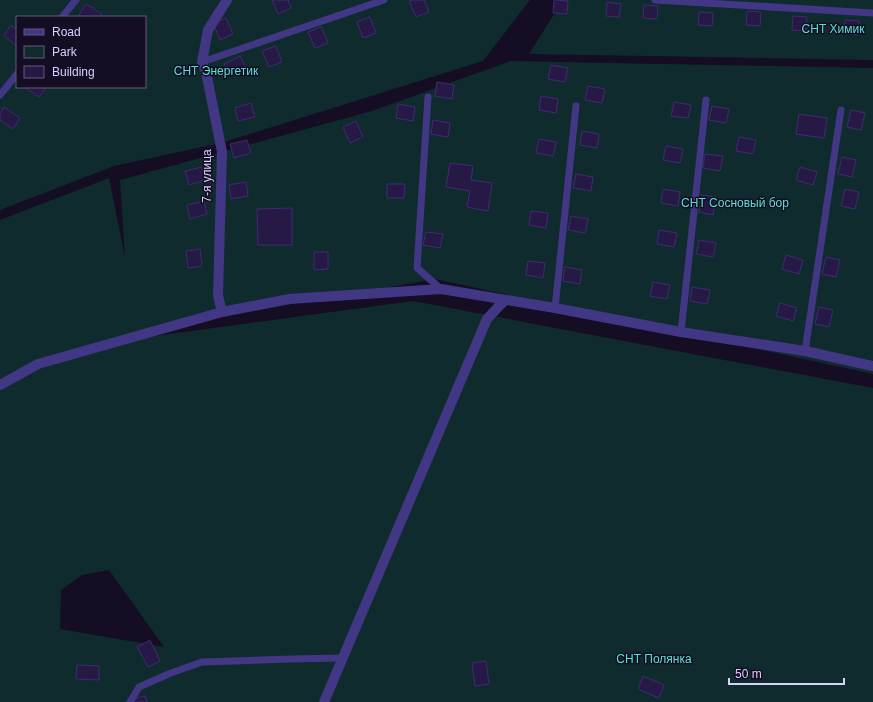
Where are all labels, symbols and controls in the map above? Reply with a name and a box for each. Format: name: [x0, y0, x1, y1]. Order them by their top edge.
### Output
legend: [16, 16, 146, 88]
park label: СНТ Химик: [802, 22, 865, 36]
text: Road: [52, 25, 81, 39]
text: Park: [52, 45, 78, 59]
park label: СНТ Энергетик: [174, 64, 259, 78]
text: Building: [52, 65, 95, 79]
street label: 7-я улица: [200, 149, 214, 203]
park label: СНТ Сосновый бор: [681, 196, 789, 210]
park label: СНТ Полянка: [616, 652, 692, 666]
scale bar: [729, 660, 844, 686]
text: 50 m: [735, 667, 762, 681]

